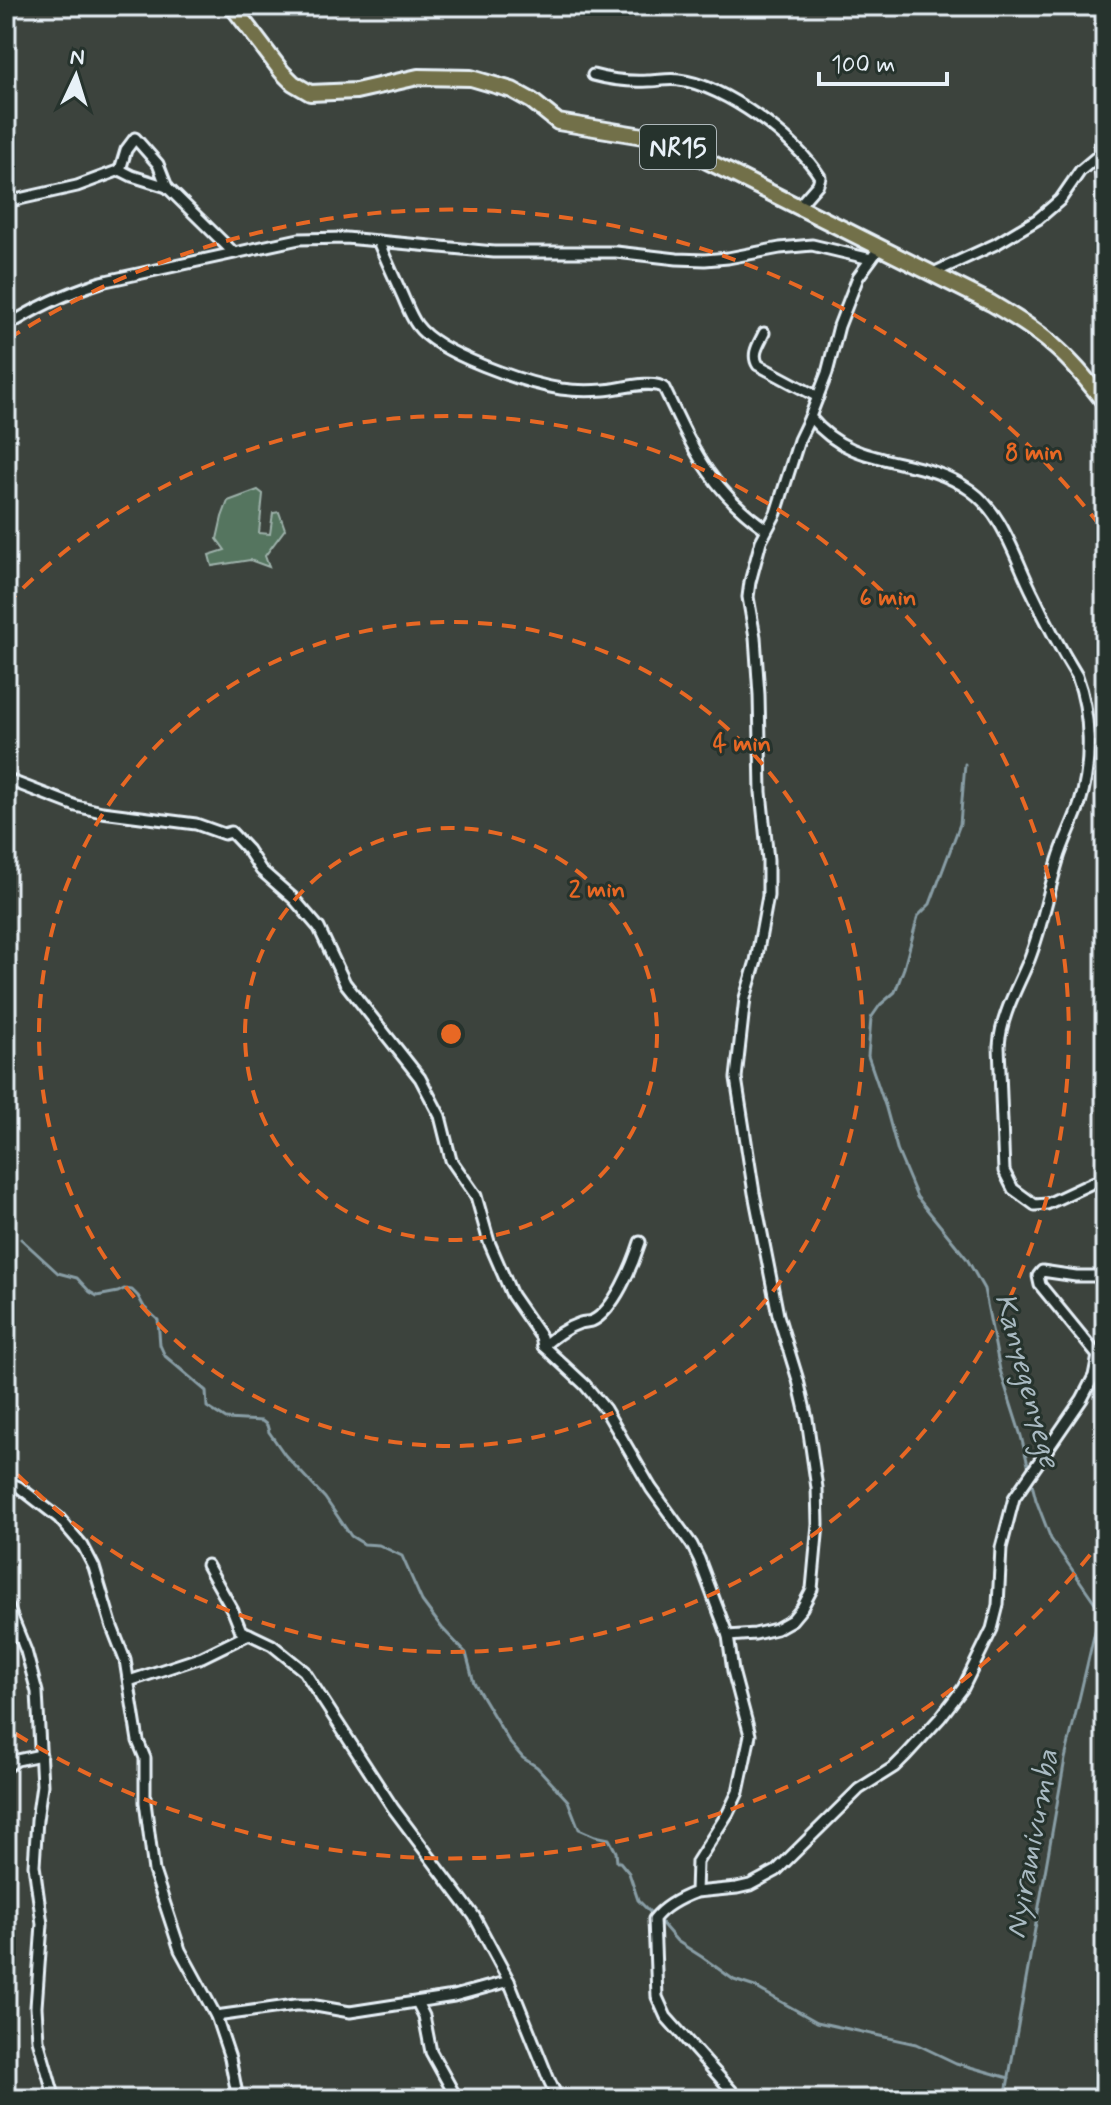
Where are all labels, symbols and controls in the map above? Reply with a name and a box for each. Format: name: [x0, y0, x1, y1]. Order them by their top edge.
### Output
north arrow: [36, 36, 116, 116]
scale bar: [819, 36, 947, 86]
text: N: [69, 44, 86, 73]
text: 100 m: [831, 50, 895, 81]
road number: NR15: [640, 125, 716, 169]
text: 8 min: [1005, 438, 1063, 469]
text: 6 min: [860, 583, 916, 614]
text: 4 min: [713, 729, 771, 760]
text: 2 min: [569, 875, 625, 906]
centre of rings: [437, 1020, 465, 1048]
water label: Kanyegenyege: [984, 1289, 1069, 1473]
water label: Nyiramivumba: [997, 1746, 1068, 1942]

